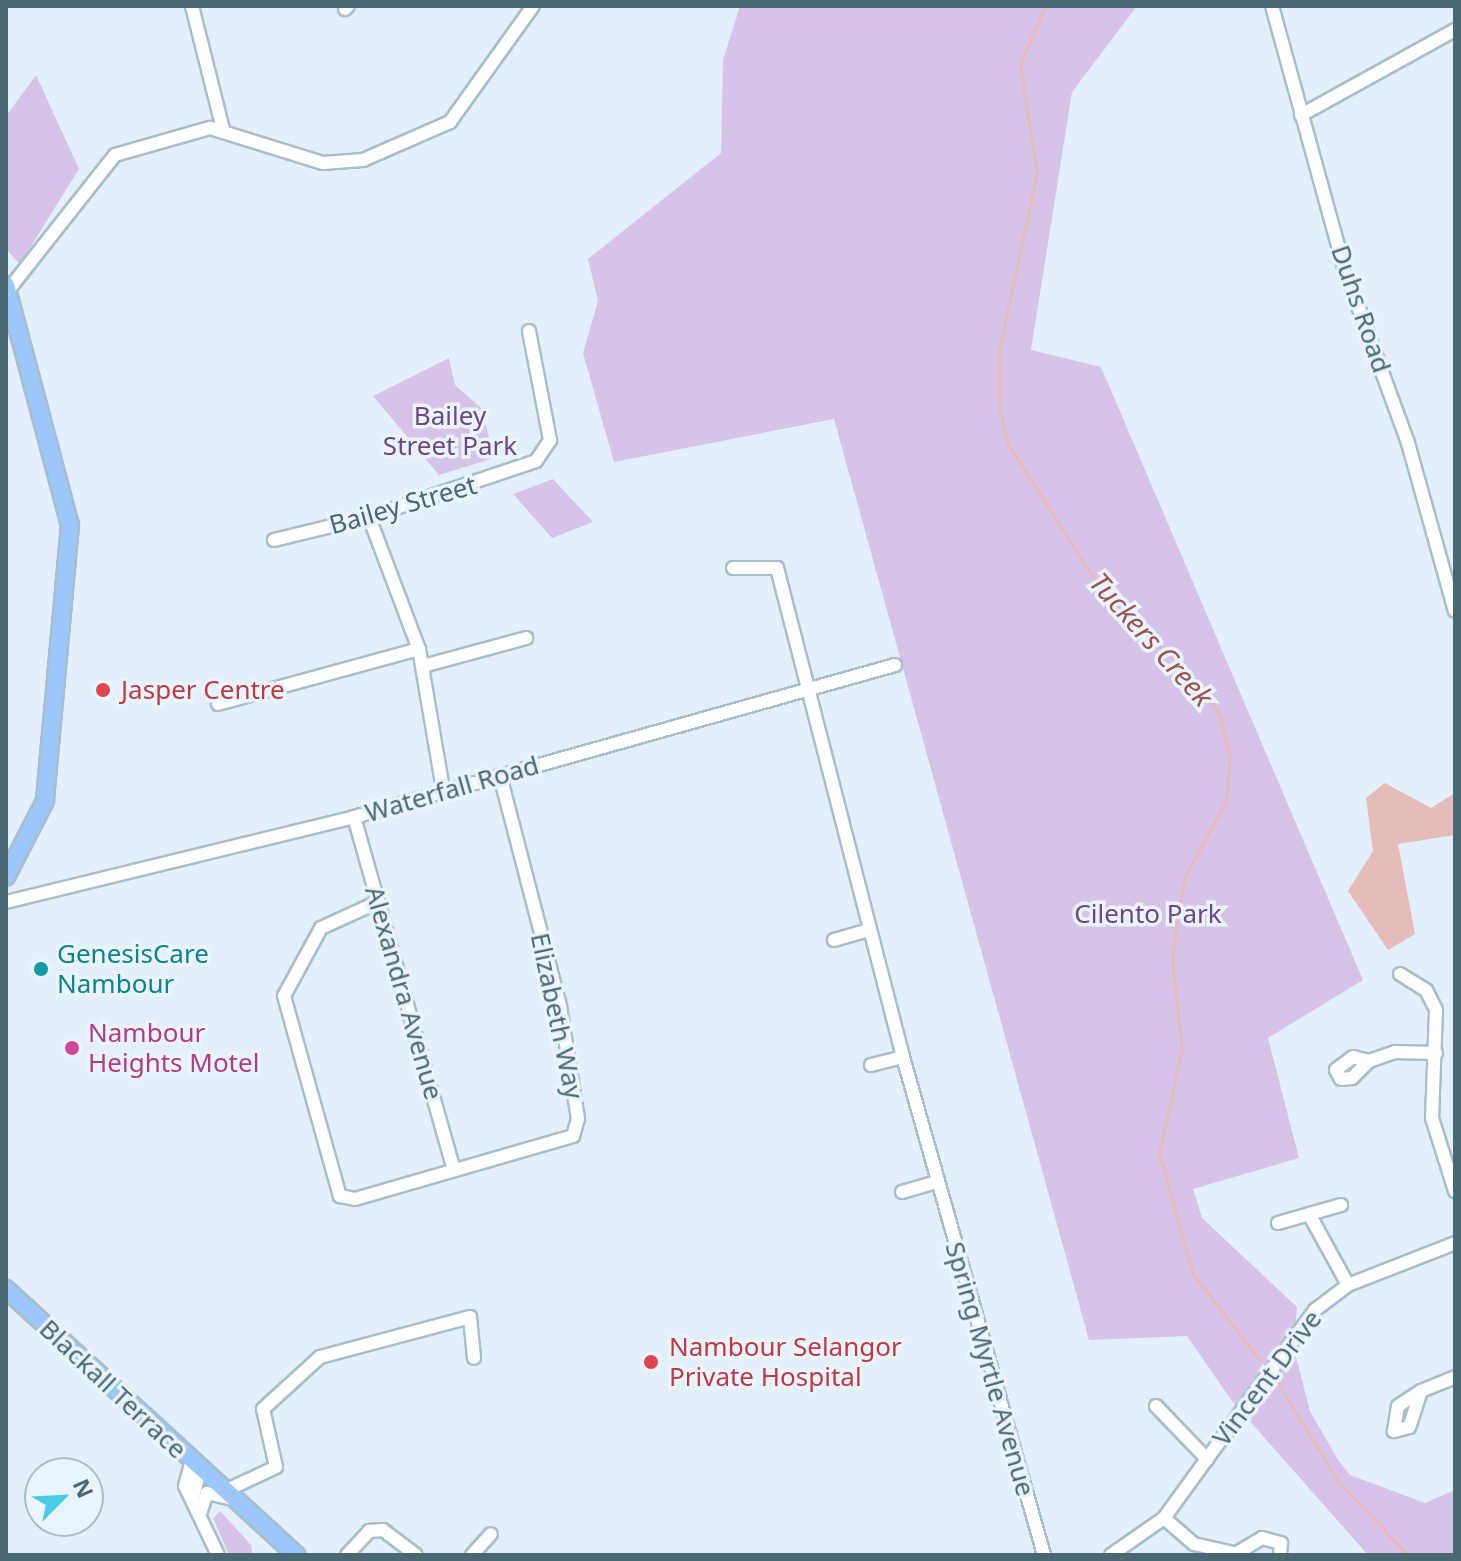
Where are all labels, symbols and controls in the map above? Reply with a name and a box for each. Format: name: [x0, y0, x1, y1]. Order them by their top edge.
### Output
street label: Duhs Road: [1325, 241, 1397, 377]
park label: Bailey Street Park: [383, 400, 517, 462]
street label: Bailey Street: [326, 469, 480, 541]
water label: Tuckers Creek: [1083, 565, 1221, 713]
place label: Jasper Centre: [121, 674, 285, 706]
marker: Jasper Centre: [92, 679, 114, 701]
street label: Waterfall Road: [362, 749, 542, 829]
street label: Alexandra Avenue: [359, 883, 449, 1103]
park label: Cilento Park: [1074, 898, 1222, 930]
street label: Elizabeth Way: [524, 930, 590, 1102]
place label: GenesisCare Nambour: [57, 938, 209, 1000]
marker: GenesisCare Nambour: [32, 960, 50, 978]
place label: Nambour Heights Motel: [88, 1017, 259, 1078]
marker: Nambour Heights Motel: [63, 1039, 81, 1057]
street label: Spring Myrtle Avenue: [939, 1238, 1041, 1500]
street label: Vincent Drive: [1206, 1304, 1328, 1452]
street label: Blackall Terrace: [33, 1313, 193, 1465]
place label: Nambour Selangor Private Hospital: [669, 1331, 902, 1392]
marker: Nambour Selangor Private Hospital: [640, 1351, 662, 1373]
north arrow: [24, 1457, 104, 1537]
text: N: [67, 1474, 101, 1502]

